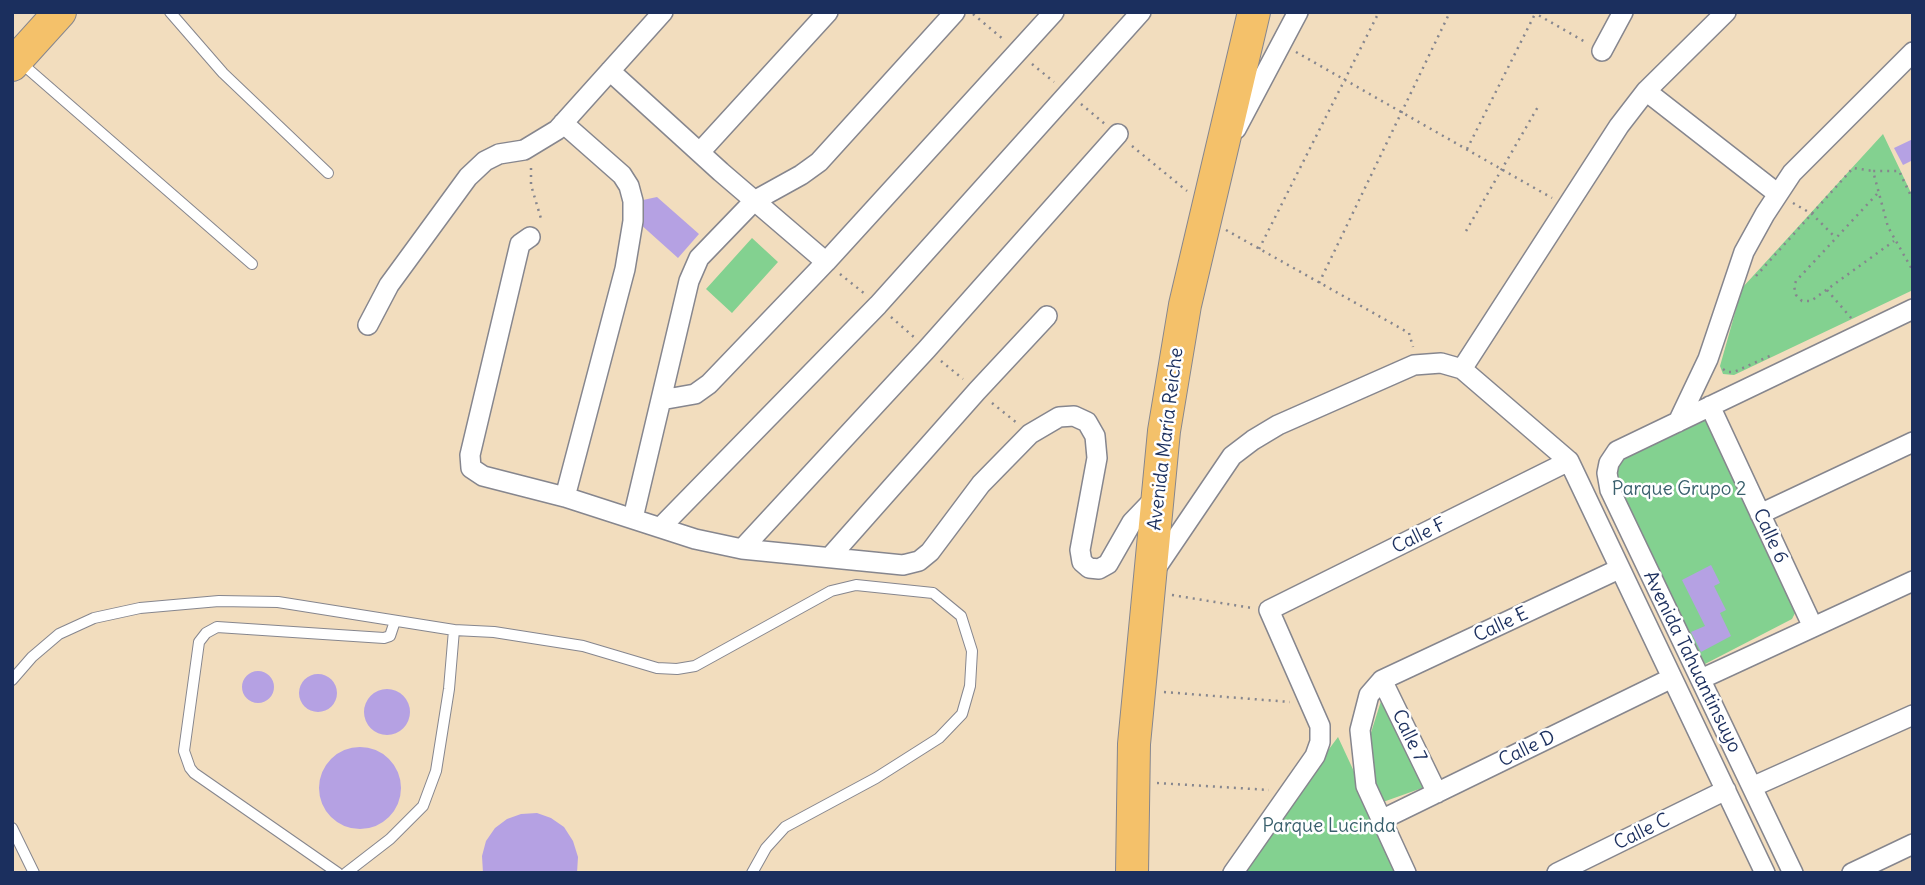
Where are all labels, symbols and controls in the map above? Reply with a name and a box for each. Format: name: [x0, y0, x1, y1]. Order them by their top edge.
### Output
street label: Avenida María Reiche: [1143, 346, 1189, 532]
park label: Parque Grupo 2: [1612, 479, 1746, 501]
street label: Calle 6: [1748, 505, 1792, 567]
street label: Calle F: [1388, 513, 1450, 559]
street label: Avenida Tahuantinsuyo: [1638, 567, 1746, 757]
street label: Calle E: [1470, 602, 1532, 648]
street label: Calle 7: [1387, 706, 1431, 766]
street label: Calle D: [1495, 726, 1559, 772]
street label: Calle C: [1610, 809, 1674, 855]
park label: Parque Lucinda: [1262, 816, 1396, 838]

